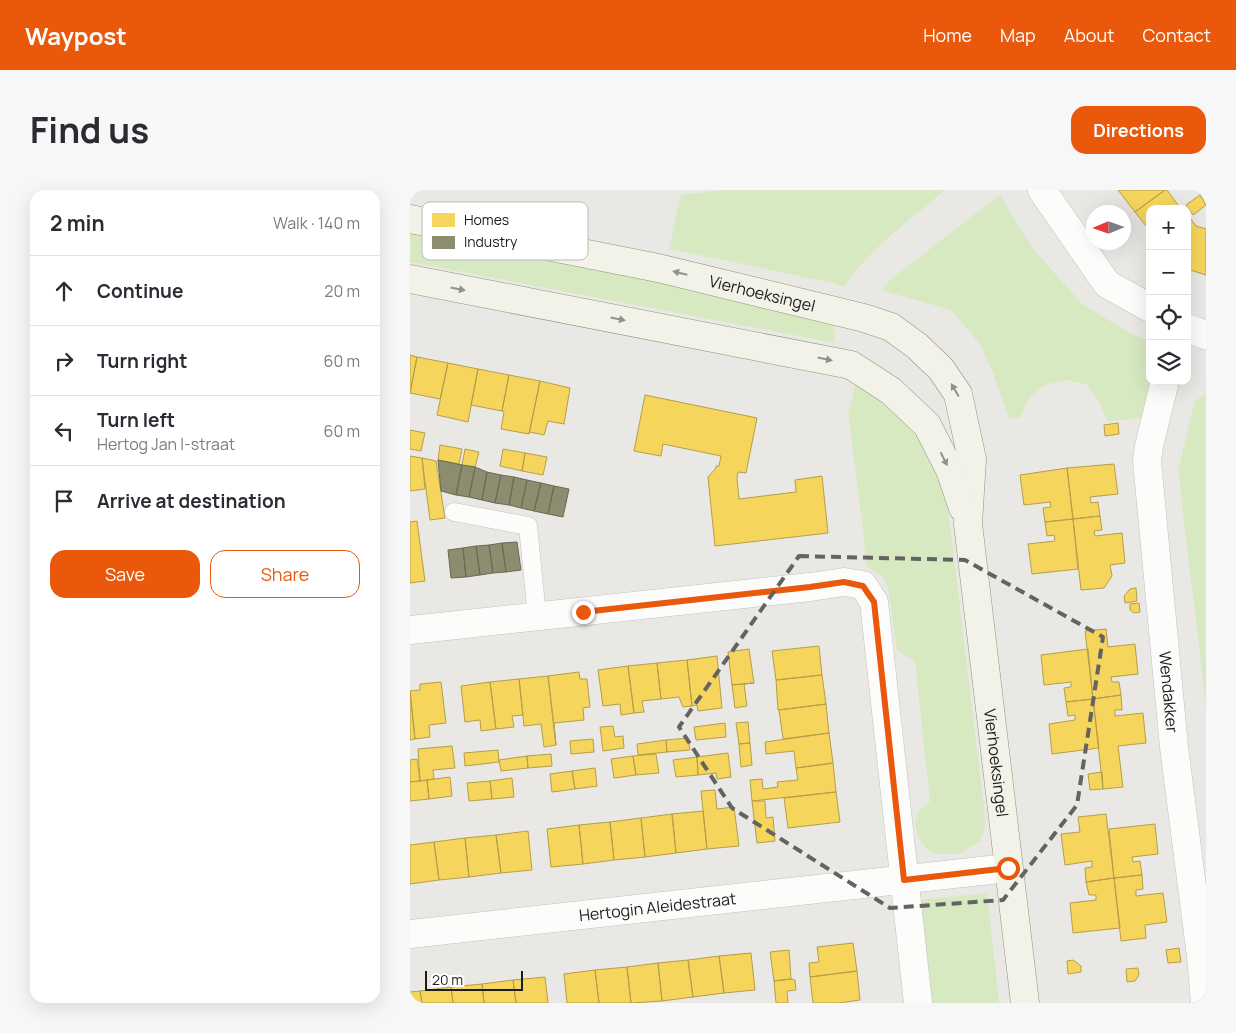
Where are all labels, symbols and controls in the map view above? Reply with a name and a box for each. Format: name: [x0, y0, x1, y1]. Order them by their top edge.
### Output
text: Waypost: [25, 19, 127, 52]
text: Home: [923, 23, 972, 47]
text: Map: [1000, 23, 1036, 47]
text: About: [1064, 23, 1114, 47]
text: Contact: [1142, 23, 1211, 47]
text: Find us: [30, 106, 149, 154]
button: Directions: [1071, 106, 1206, 154]
legend: [422, 202, 588, 260]
north arrow: [1086, 205, 1131, 250]
map controls: [1146, 205, 1191, 385]
button: +: [1146, 205, 1191, 250]
text: 2 min: [50, 209, 105, 237]
text: Homes: [464, 210, 509, 229]
text: Walk · 140 m: [273, 212, 360, 234]
text: Industry: [464, 232, 518, 251]
button: −: [1146, 250, 1191, 295]
one-way arrow: [673, 269, 688, 277]
street label: Vierhoeksingel: [707, 270, 818, 317]
icon: ahead: [50, 277, 78, 305]
text: Continue: [97, 278, 183, 304]
text: 20 m: [324, 280, 360, 302]
one-way arrow: [450, 285, 466, 293]
button: locate: [1146, 295, 1191, 340]
one-way arrow: [610, 315, 625, 323]
button: layers: [1146, 340, 1191, 385]
icon: right: [50, 347, 78, 375]
text: Turn right: [97, 348, 187, 374]
text: 60 m: [324, 350, 360, 372]
one-way arrow: [817, 356, 833, 364]
one-way arrow: [951, 383, 959, 398]
text: Turn left: [97, 407, 175, 433]
icon: left: [50, 417, 78, 445]
text: 60 m: [324, 420, 360, 442]
text: Hertog Jan I-straat: [97, 433, 235, 455]
one-way arrow: [940, 452, 948, 466]
icon: arrive: [50, 487, 78, 515]
text: Arrive at destination: [97, 488, 286, 514]
button: Save: [50, 550, 200, 598]
button: Share: [210, 550, 360, 598]
route end: [572, 601, 595, 624]
street label: Wendakker: [1154, 650, 1184, 734]
street label: Vierhoeksingel: [979, 708, 1014, 818]
route start: [997, 857, 1020, 880]
street label: Hertogin Aleidestraat: [578, 887, 737, 926]
scale bar: [425, 968, 522, 991]
text: 20 m: [432, 970, 463, 989]

